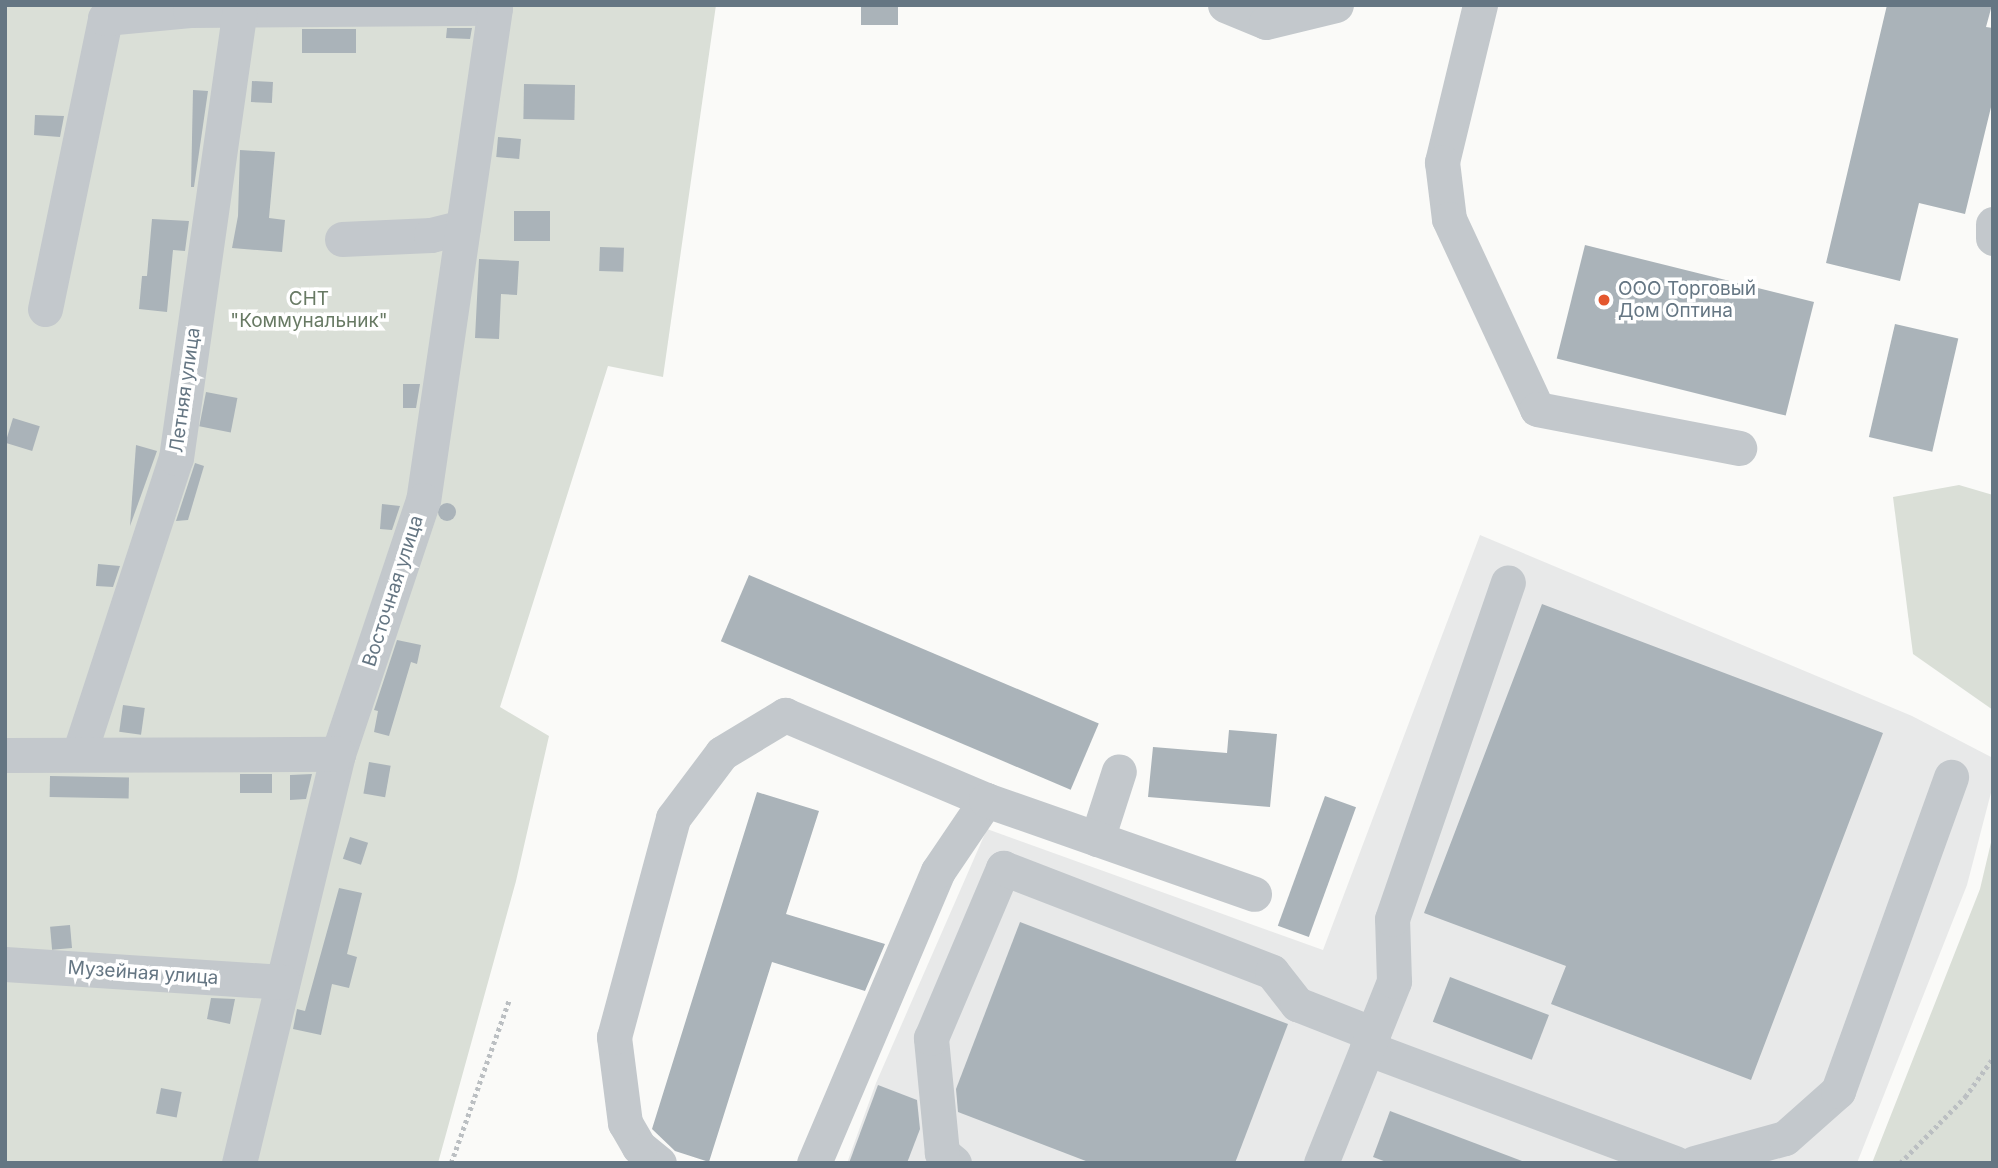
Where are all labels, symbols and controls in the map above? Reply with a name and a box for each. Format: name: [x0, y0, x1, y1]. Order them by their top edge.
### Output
place label: ООО Торговый Дом Оптина: [1618, 278, 1756, 322]
park label: СНТ "Коммунальник": [230, 288, 388, 332]
marker: ООО Торговый Дом Оптина: [1596, 292, 1612, 308]
street label: Летняя улица: [165, 326, 205, 454]
street label: Восточная улица: [358, 513, 428, 669]
street label: Музейная улица: [67, 956, 219, 990]

